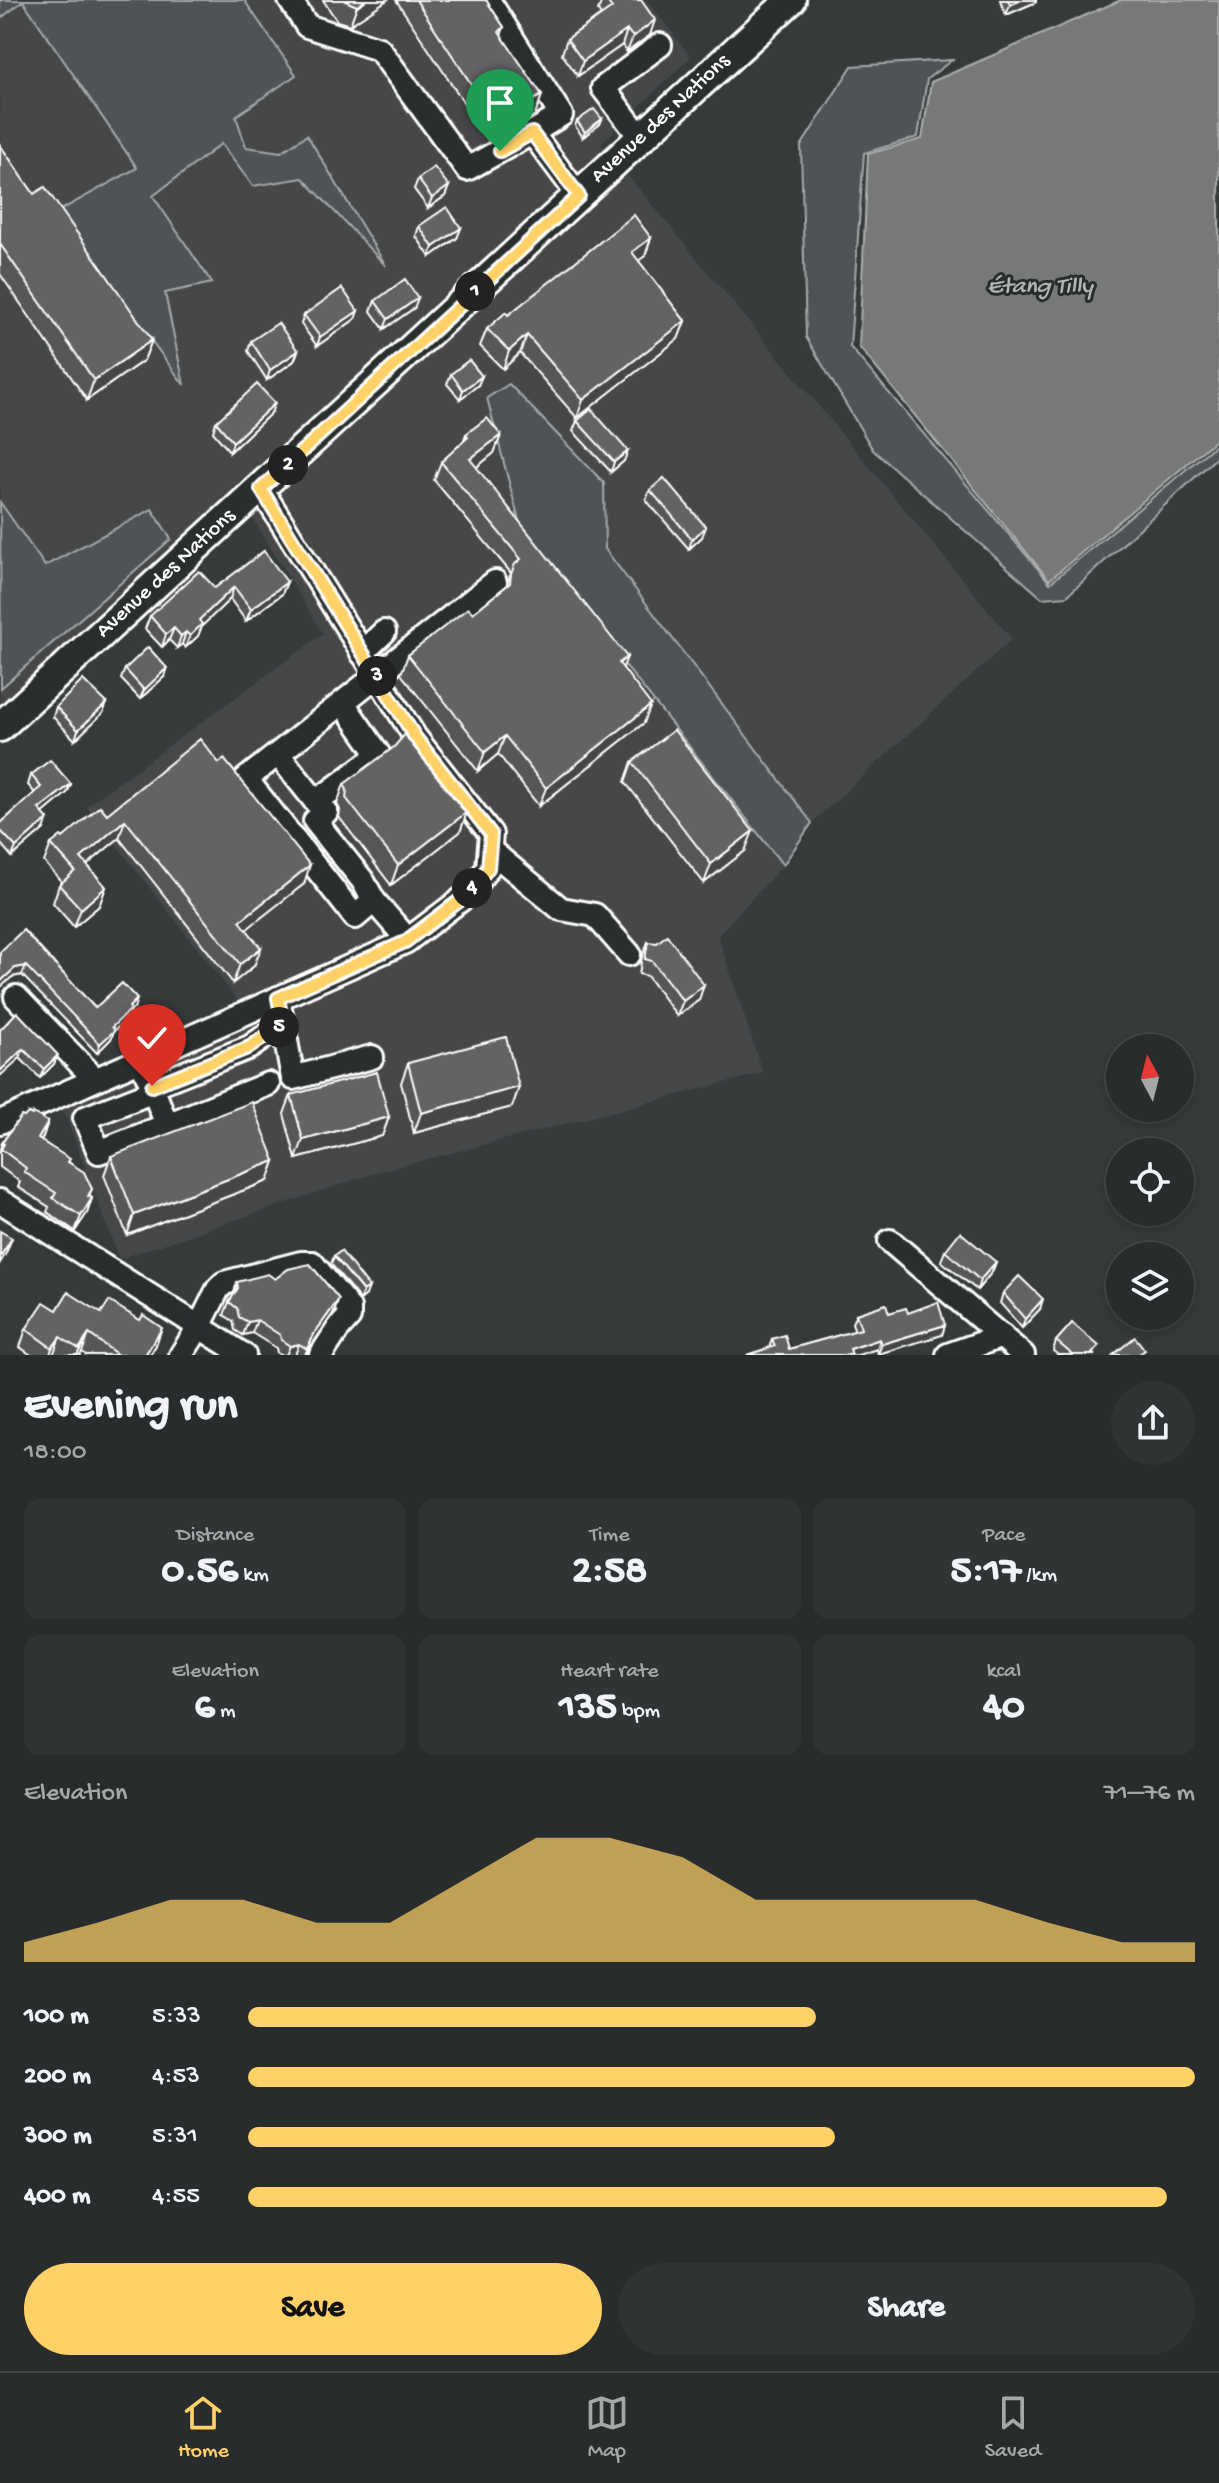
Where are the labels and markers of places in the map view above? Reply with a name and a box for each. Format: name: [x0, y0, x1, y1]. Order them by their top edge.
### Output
pin: [466, 69, 534, 151]
pin: 1: [455, 271, 495, 311]
pin: 2: [268, 445, 308, 485]
pin: 3: [357, 656, 397, 696]
pin: 4: [452, 868, 492, 908]
pin: [118, 1004, 186, 1086]
pin: 5: [259, 1007, 299, 1047]

